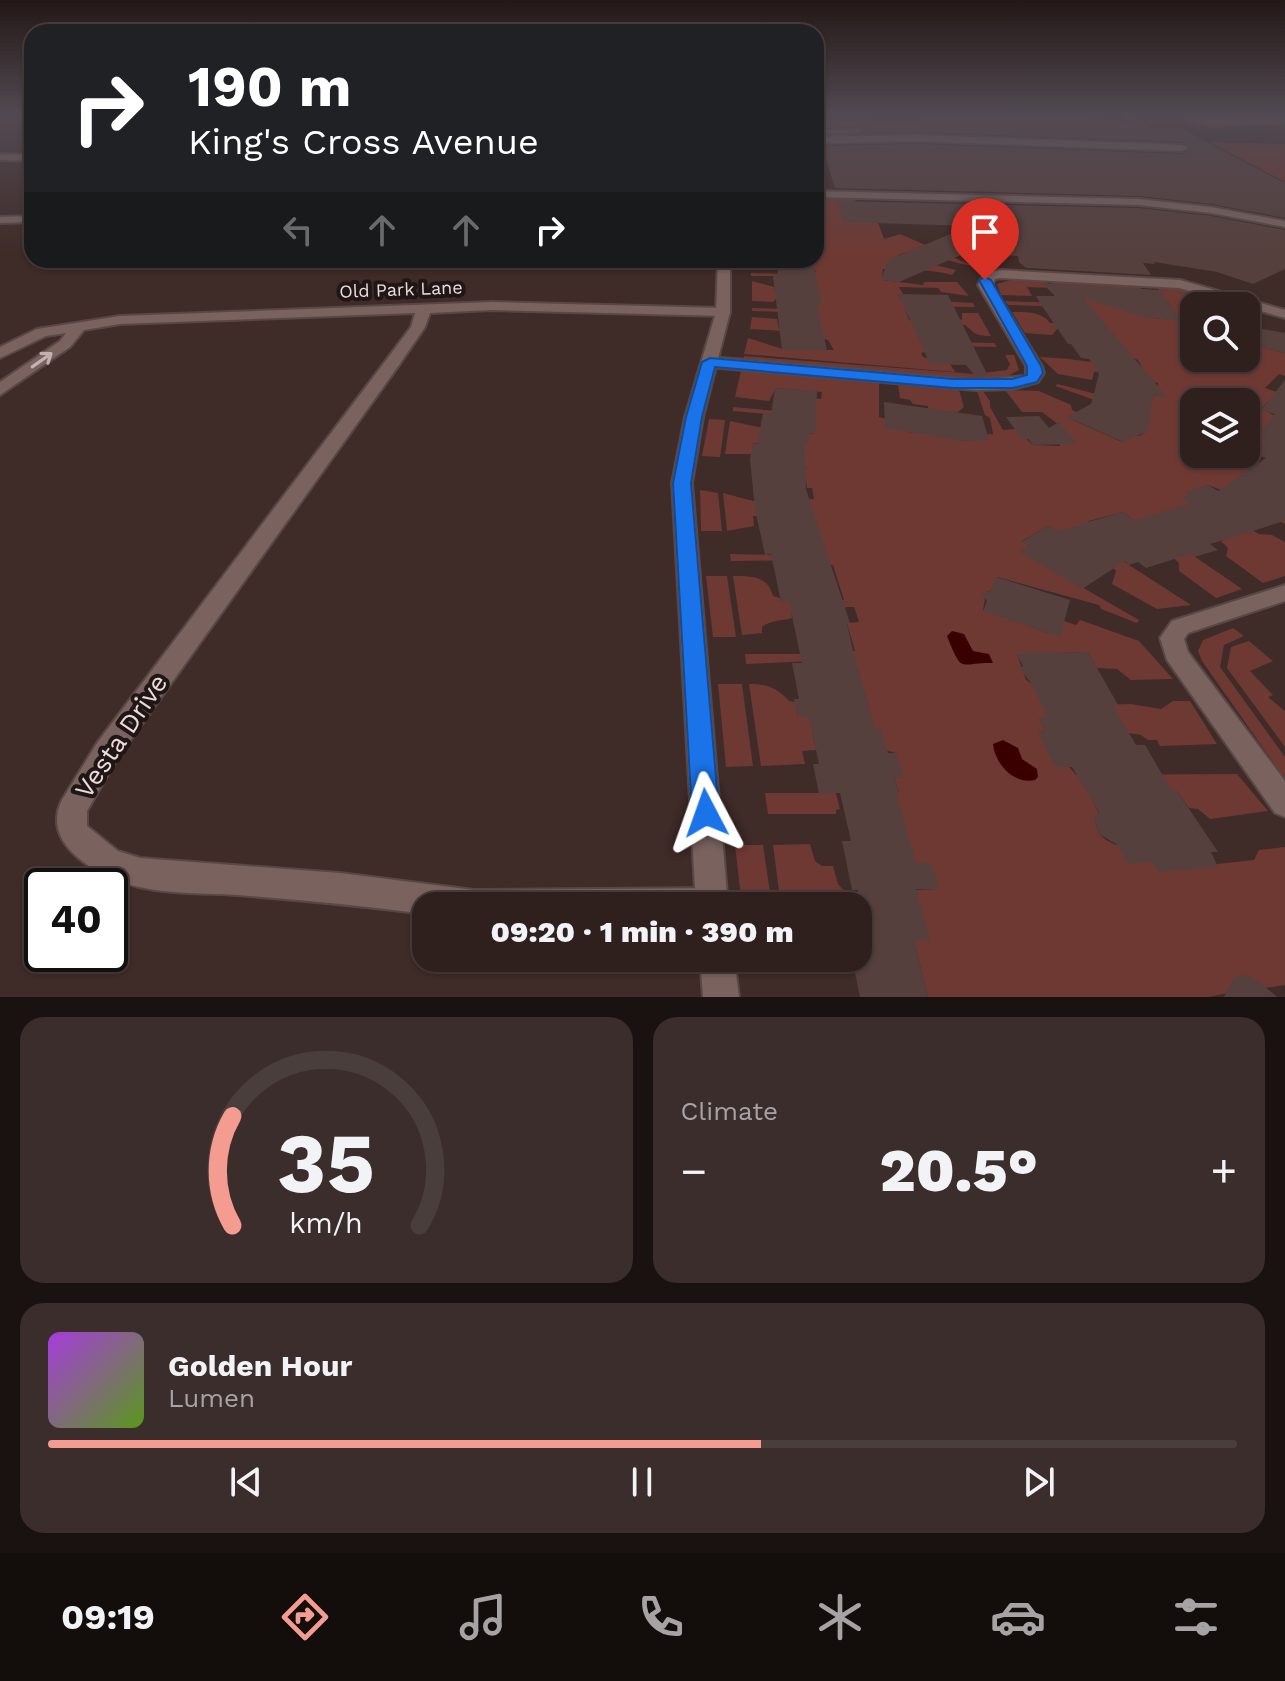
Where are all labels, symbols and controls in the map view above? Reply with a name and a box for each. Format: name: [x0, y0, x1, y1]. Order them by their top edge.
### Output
text: 190 m: [188, 54, 351, 120]
icon: right: [56, 56, 160, 160]
text: King's Cross Avenue: [188, 121, 539, 163]
pin: [951, 198, 1019, 280]
icon: left: [276, 208, 320, 252]
icon: ahead: [360, 208, 404, 252]
icon: ahead: [444, 208, 488, 252]
icon: right: [528, 208, 572, 252]
icon: arrive: [963, 210, 1007, 254]
street label: Old Park Lane: [339, 276, 463, 302]
map controls: [1180, 292, 1260, 468]
button: search: [1180, 292, 1260, 372]
one-way arrow: [31, 351, 53, 368]
button: layers: [1180, 388, 1260, 468]
street label: Vesta Drive: [69, 668, 173, 804]
position arrow: [664, 771, 748, 855]
speed limit sign: 40: [24, 868, 128, 972]
text: 09:20 · 1 min · 390 m: [490, 914, 794, 949]
text: Climate: [681, 1096, 778, 1126]
text: 35: [277, 1115, 375, 1212]
text: 20.5°: [880, 1135, 1038, 1206]
text: −: [681, 1145, 707, 1197]
text: +: [1210, 1145, 1237, 1197]
text: km/h: [289, 1206, 363, 1240]
text: Golden Hour: [168, 1348, 352, 1383]
text: Lumen: [168, 1383, 255, 1413]
icon: previous: [224, 1460, 268, 1504]
icon: pause: [620, 1460, 664, 1504]
icon: next: [1017, 1460, 1061, 1504]
icon: directions: [277, 1589, 333, 1645]
icon: music: [455, 1589, 511, 1645]
icon: phone: [633, 1589, 689, 1645]
icon: climate: [812, 1589, 868, 1645]
icon: car: [990, 1589, 1046, 1645]
icon: filters: [1168, 1589, 1224, 1645]
text: 09:19: [61, 1596, 155, 1638]

